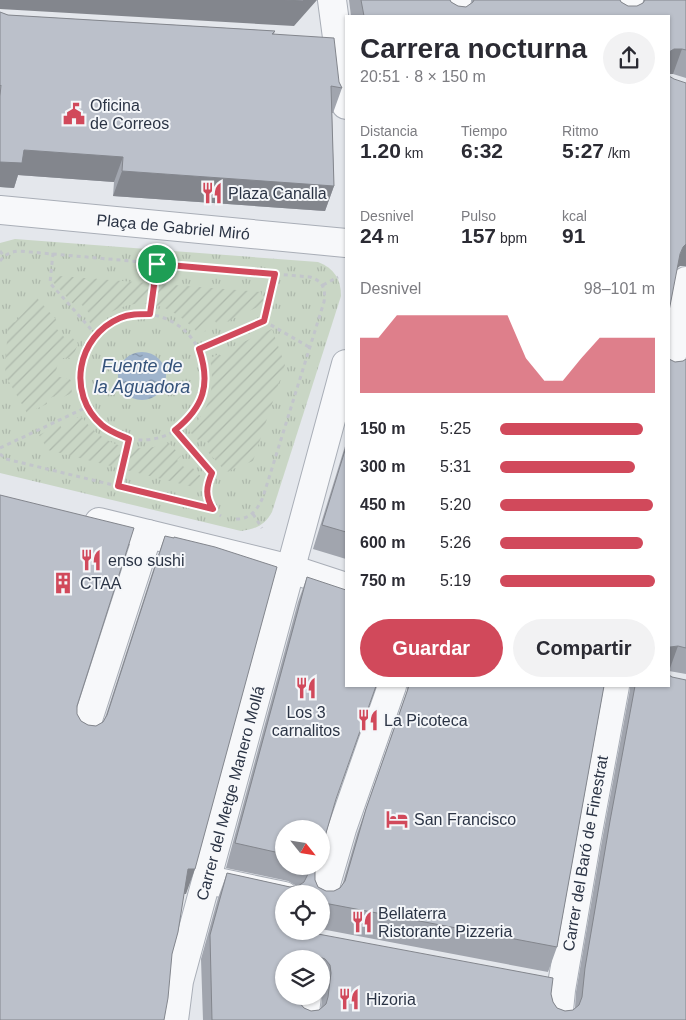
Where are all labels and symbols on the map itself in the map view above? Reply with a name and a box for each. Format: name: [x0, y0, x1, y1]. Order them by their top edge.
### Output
place label: Oficina de Correos: [90, 97, 169, 132]
public building icon: Oficina de Correos: [61, 101, 87, 127]
restaurant icon: Plaza Canalla: [199, 180, 225, 206]
place label: Plaza Canalla: [228, 185, 327, 202]
street label: Plaça de Gabriel Miró: [96, 211, 251, 243]
pin: [136, 243, 178, 285]
water label: Fuente de la Aguadora: [94, 356, 190, 397]
restaurant icon: enso sushi: [78, 547, 104, 573]
place label: enso sushi: [108, 552, 185, 569]
building icon: CTAA: [50, 570, 76, 596]
place label: CTAA: [80, 575, 122, 592]
restaurant icon: Los 3 carnalitos: [293, 675, 319, 701]
street label: Carrer del Metge Manero Mollá: [193, 684, 268, 902]
place label: Los 3 carnalitos: [272, 704, 340, 739]
restaurant icon: La Picoteca: [355, 707, 381, 733]
place label: La Picoteca: [384, 712, 468, 729]
street label: Carrer del Baró de Finestrat: [560, 754, 611, 952]
hotel icon: San Francisco: [384, 806, 410, 832]
place label: San Francisco: [414, 811, 516, 828]
north arrow: [275, 820, 330, 875]
place label: Bellaterra Ristorante Pizzeria: [378, 905, 512, 940]
restaurant icon: Bellaterra Ristorante Pizzeria: [349, 909, 375, 935]
restaurant icon: Hizoria: [336, 986, 362, 1012]
place label: Hizoria: [366, 991, 416, 1008]

